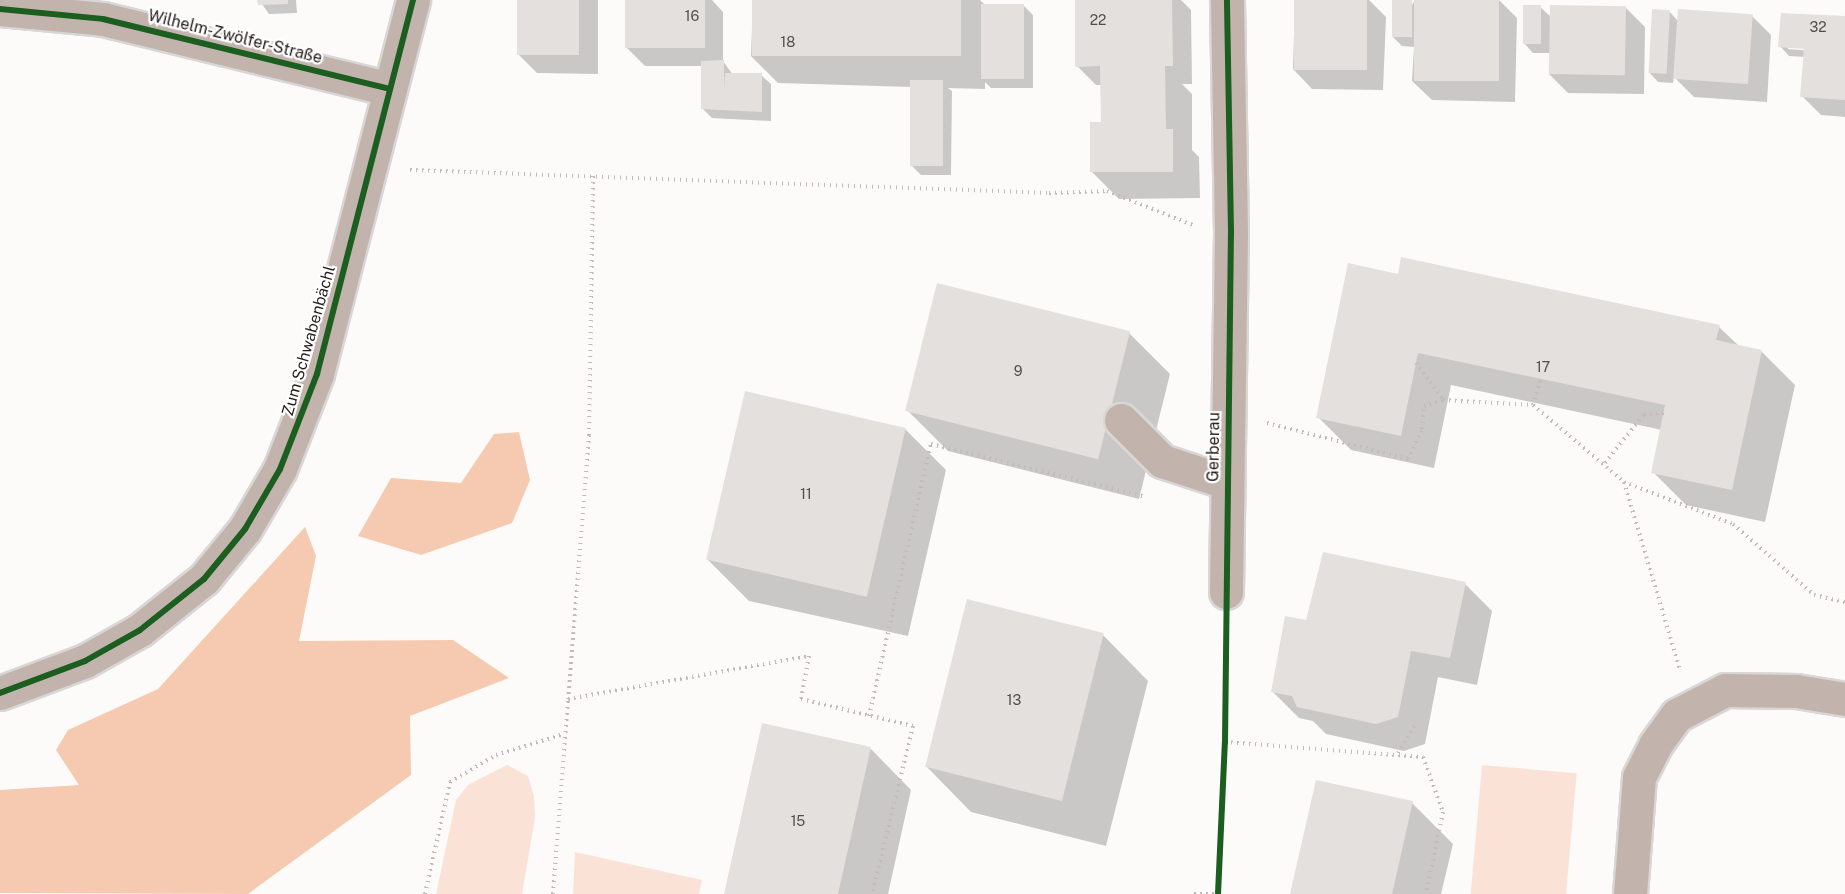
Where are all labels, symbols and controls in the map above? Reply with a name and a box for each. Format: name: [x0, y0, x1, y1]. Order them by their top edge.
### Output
street label: Wilhelm-Zwölfer-Straße: [146, 6, 324, 68]
house number: 16: [685, 8, 699, 24]
house number: 22: [1090, 12, 1106, 28]
house number: 32: [1809, 19, 1827, 35]
house number: 18: [781, 34, 795, 50]
street label: Zum Schwabenbächl: [278, 264, 340, 418]
house number: 17: [1536, 359, 1550, 375]
house number: 9: [1014, 363, 1022, 379]
street label: Gerberau: [1204, 412, 1224, 482]
house number: 11: [800, 486, 812, 502]
house number: 13: [1007, 692, 1021, 708]
house number: 15: [791, 813, 805, 829]

